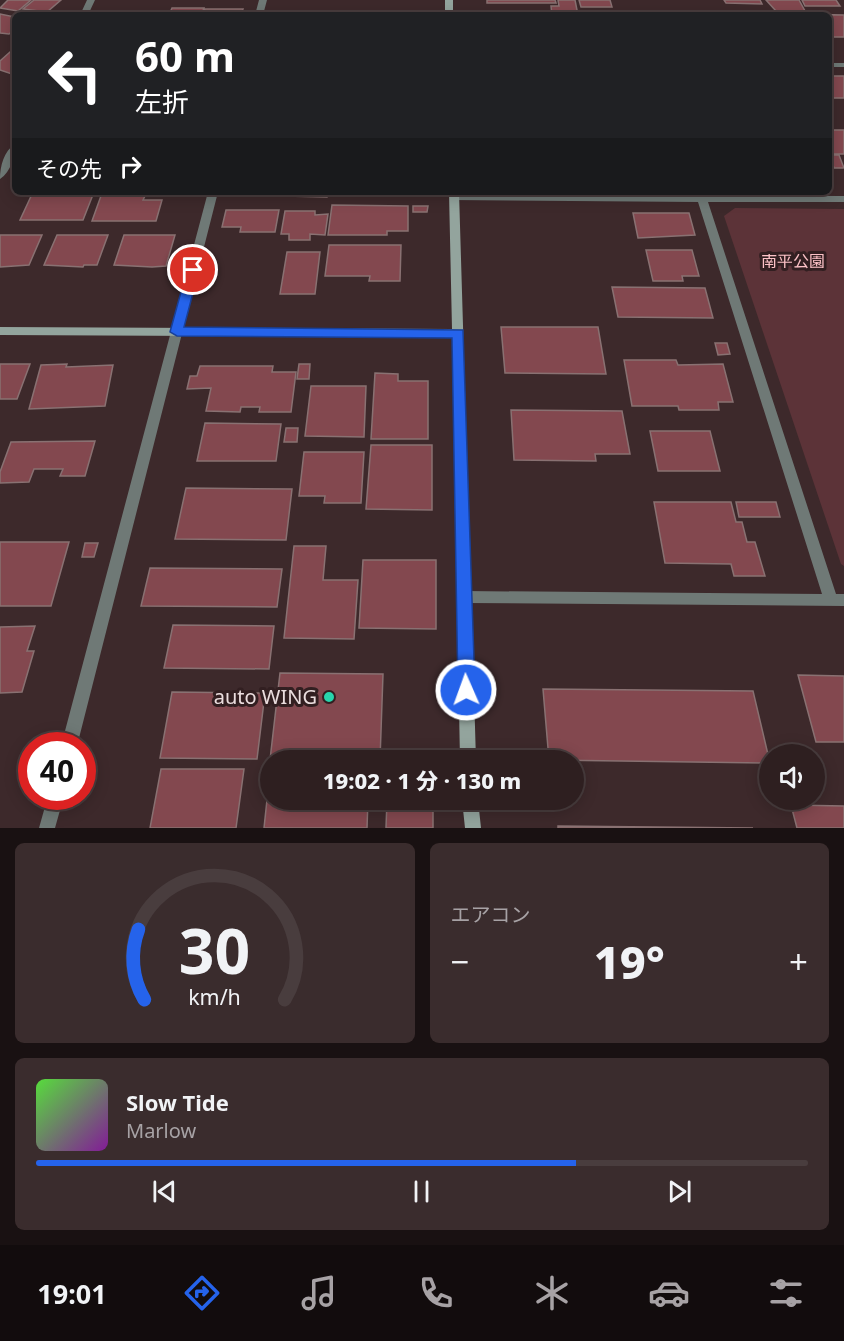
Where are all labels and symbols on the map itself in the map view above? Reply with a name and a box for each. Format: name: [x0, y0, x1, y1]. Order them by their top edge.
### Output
pin: [167, 244, 218, 295]
park label: 南平公園: [761, 250, 825, 272]
position arrow: [434, 658, 498, 722]
place label: auto WING: [214, 683, 317, 710]
marker: auto WING: [322, 690, 336, 704]
speed limit sign: 40: [18, 732, 96, 810]

